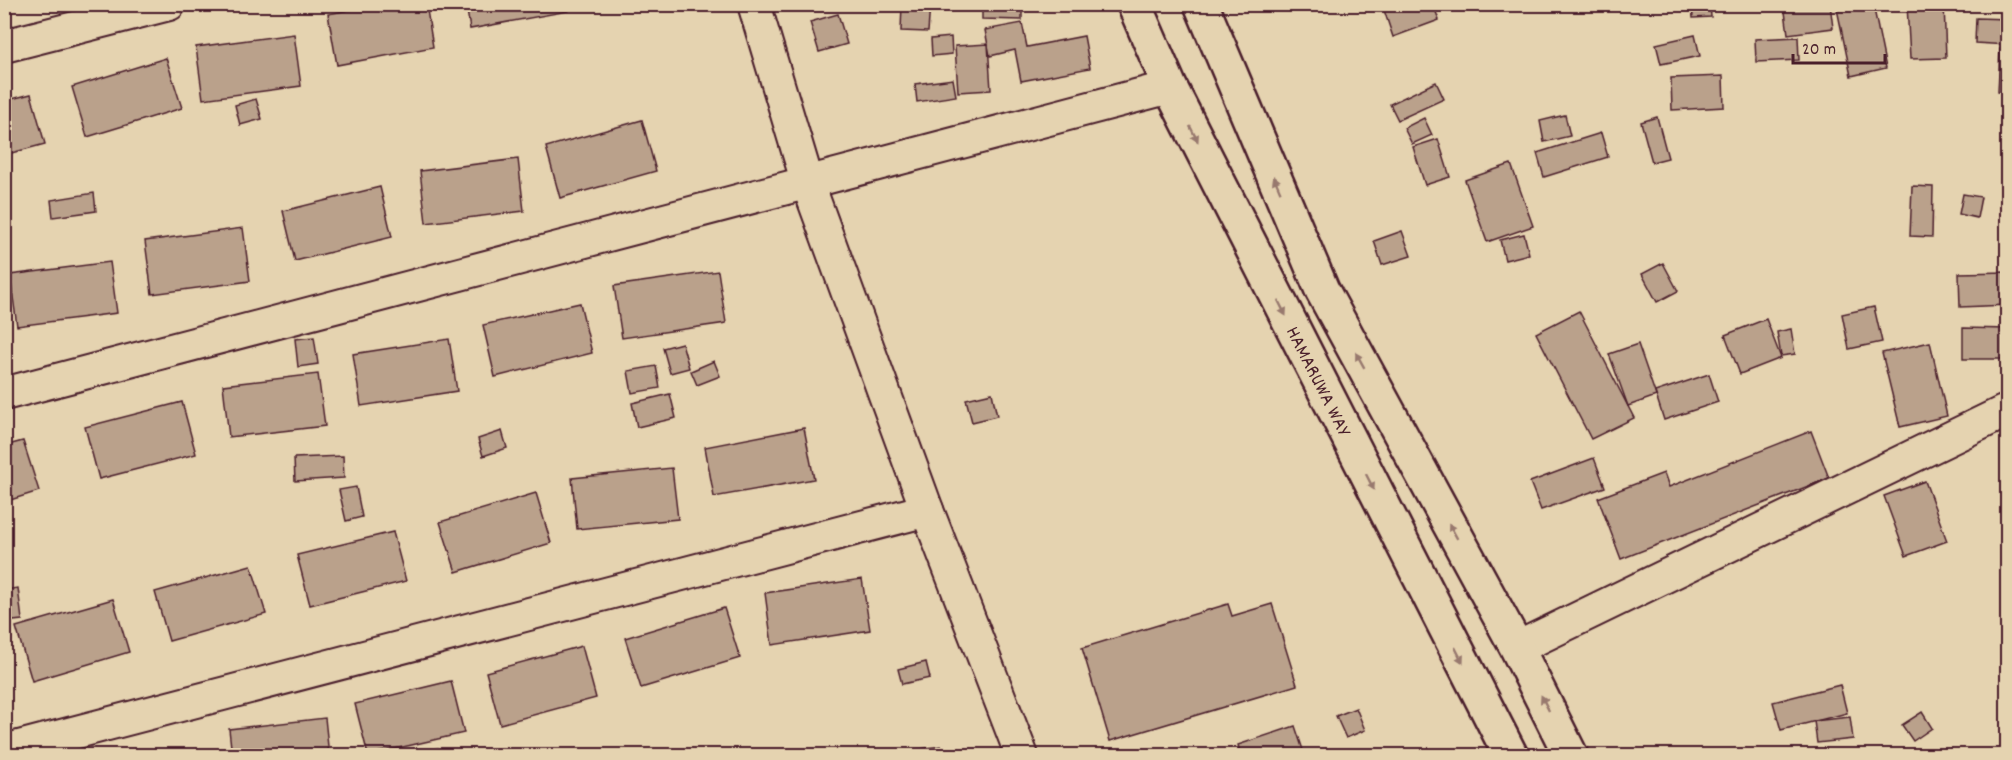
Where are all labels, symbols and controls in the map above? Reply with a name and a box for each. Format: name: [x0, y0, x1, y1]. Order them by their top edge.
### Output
scale bar: [1793, 27, 1884, 65]
text: 20 m: [1802, 38, 1836, 63]
one-way arrow: [1189, 125, 1198, 142]
one-way arrow: [1272, 174, 1282, 192]
one-way arrow: [1276, 299, 1286, 317]
street label: HAMARUWA WAY: [1277, 322, 1357, 442]
one-way arrow: [1355, 351, 1365, 368]
one-way arrow: [1365, 473, 1375, 490]
one-way arrow: [1448, 522, 1458, 539]
one-way arrow: [1454, 647, 1464, 664]
one-way arrow: [1540, 695, 1550, 712]

